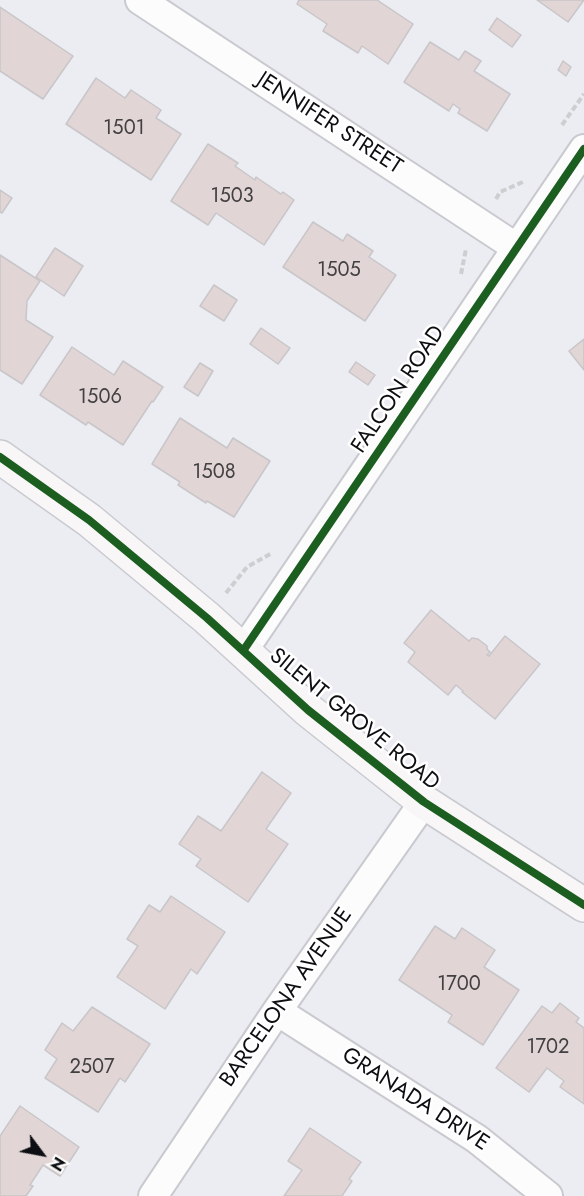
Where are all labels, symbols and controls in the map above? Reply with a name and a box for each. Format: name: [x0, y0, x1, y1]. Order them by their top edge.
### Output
street label: JENNIFER STREET: [251, 67, 407, 181]
house number: 1501: [103, 117, 145, 141]
house number: 1503: [210, 185, 254, 209]
house number: 1505: [317, 259, 361, 283]
street label: FALCON ROAD: [347, 321, 451, 459]
house number: 1506: [78, 386, 122, 410]
house number: 1508: [192, 461, 236, 485]
street label: SILENT GROVE ROAD: [264, 643, 444, 797]
street label: BARCELONA AVENUE: [215, 903, 359, 1093]
house number: 1700: [437, 973, 481, 997]
house number: 1702: [527, 1036, 569, 1060]
street label: GRANADA DRIVE: [336, 1043, 494, 1157]
house number: 2507: [69, 1056, 115, 1080]
north arrow: [12, 1124, 72, 1184]
text: N: [45, 1152, 71, 1175]

